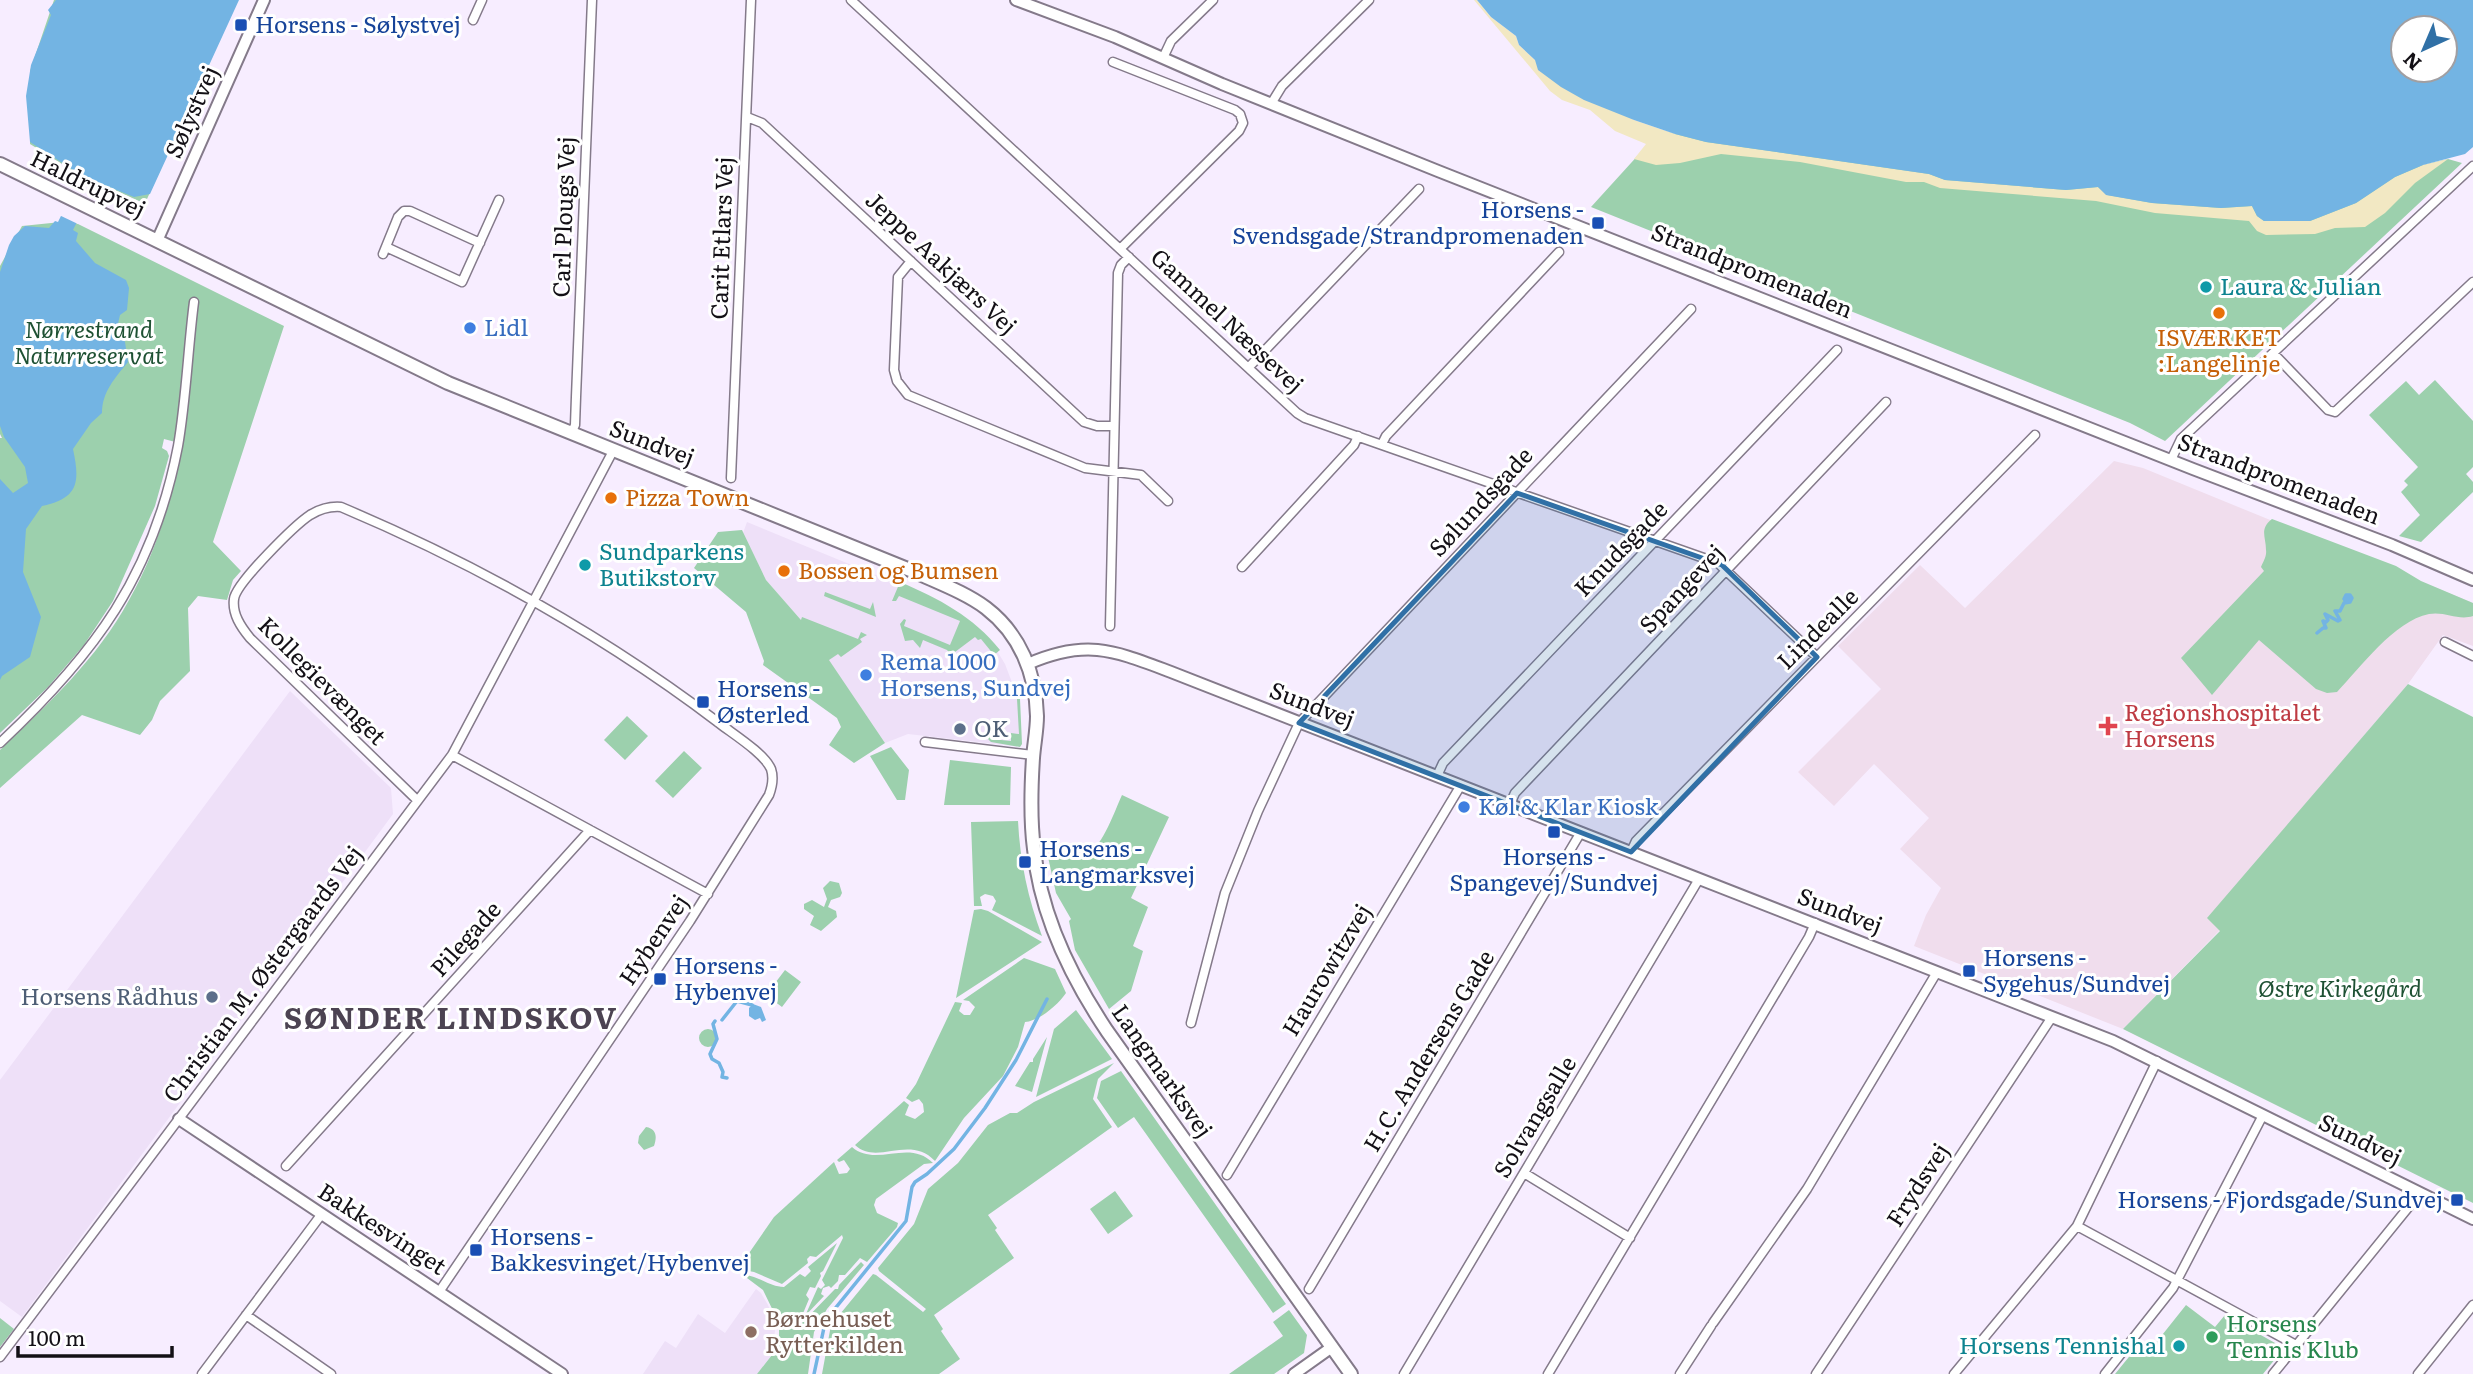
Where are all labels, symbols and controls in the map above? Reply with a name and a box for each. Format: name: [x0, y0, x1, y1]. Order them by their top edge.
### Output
place label: Horsens - Sølystvej: [255, 6, 461, 40]
north arrow: [2389, 14, 2459, 84]
marker: Horsens - Sølystvej: [233, 17, 249, 33]
text: N: [2396, 46, 2427, 78]
street label: Sølystvej: [155, 60, 226, 163]
street label: Carl Plougs Vej: [542, 136, 582, 298]
street label: Haldrupvej: [25, 140, 152, 225]
street label: Carit Etlars Vej: [700, 156, 740, 320]
street label: Jeppe Aakjærs Vej: [859, 182, 1026, 341]
place label: Horsens - Svendsgade/Strandpromenaden: [1232, 191, 1584, 251]
street label: Strandpromenaden: [1647, 213, 1859, 325]
marker: Horsens - Svendsgade/Strandpromenaden: [1590, 215, 1606, 231]
street label: Gammel Næssevej: [1144, 239, 1312, 400]
place label: Laura & Julian: [2220, 268, 2382, 302]
marker: Laura & Julian: [2198, 279, 2214, 295]
marker: ISVÆRKET :Langelinje: [2211, 305, 2227, 321]
place label: Lidl: [484, 309, 528, 343]
park label: Nørrestrand Naturreservat: [14, 311, 164, 371]
place label: ISVÆRKET :Langelinje: [2157, 319, 2281, 379]
marker: Lidl: [462, 320, 478, 336]
street label: Sundvej: [605, 409, 700, 473]
street label: Strandpromenaden: [2174, 423, 2386, 531]
street label: Sølundsgade: [1420, 438, 1539, 563]
place label: Pizza Town: [625, 479, 749, 513]
marker: Pizza Town: [603, 490, 619, 506]
street label: Knudsgade: [1565, 492, 1674, 603]
place label: Sundparkens Butikstorv: [599, 533, 744, 593]
street label: Spangevej: [1630, 535, 1731, 640]
place label: Bossen og Bumsen: [798, 552, 999, 586]
marker: Sundparkens Butikstorv: [577, 557, 593, 573]
marker: Bossen og Bumsen: [776, 563, 792, 579]
street label: Lindealle: [1768, 579, 1865, 676]
street label: Kollegievænget: [252, 608, 396, 752]
place label: Rema 1000 Horsens, Sundvej: [880, 643, 1071, 703]
marker: Rema 1000 Horsens, Sundvej: [858, 667, 874, 683]
place label: Horsens - Østerled: [717, 670, 820, 730]
street label: Sundvej: [1265, 671, 1360, 735]
marker: Horsens - Østerled: [695, 694, 711, 710]
place label: Regionshospitalet Horsens: [2124, 694, 2321, 754]
place label: OK: [974, 710, 1009, 744]
marker: Regionshospitalet Horsens: [2098, 716, 2118, 736]
marker: OK: [952, 721, 968, 737]
place label: Køl & Klar Kiosk: [1478, 788, 1660, 822]
marker: Køl & Klar Kiosk: [1456, 799, 1472, 815]
marker: Horsens - Spangevej/Sundvej: [1546, 824, 1562, 840]
place label: Horsens - Langmarksvej: [1039, 830, 1195, 890]
street label: Christian M. Østergaards Vej: [153, 837, 369, 1108]
place label: Horsens - Spangevej/Sundvej: [1449, 838, 1659, 898]
marker: Horsens - Langmarksvej: [1017, 854, 1033, 870]
street label: Sundvej: [1793, 877, 1888, 941]
street label: Hybenvej: [609, 887, 695, 991]
street label: Pilegade: [421, 892, 508, 983]
street label: Haurowitzvej: [1272, 896, 1378, 1042]
place label: Horsens - Sygehus/Sundvej: [1983, 939, 2170, 999]
street label: H.C. Andersens Gade: [1353, 943, 1501, 1157]
place label: Horsens - Hybenvej: [674, 947, 777, 1007]
marker: Horsens - Sygehus/Sundvej: [1961, 963, 1977, 979]
park label: Østre Kirkegård: [2258, 970, 2423, 1004]
marker: Horsens - Hybenvej: [652, 971, 668, 987]
place label: Horsens Rådhus: [20, 978, 198, 1012]
marker: Horsens Rådhus: [204, 989, 220, 1005]
district label: SØNDER LINDSKOV: [284, 994, 618, 1038]
street label: Langmarksvej: [1105, 996, 1222, 1144]
street label: Solvangsalle: [1483, 1049, 1583, 1183]
street label: Sundvej: [2314, 1104, 2408, 1173]
street label: Frydsvej: [1877, 1135, 1956, 1232]
street label: Bakkesvinget: [312, 1173, 455, 1282]
place label: Horsens - Fjordsgade/Sundvej: [2117, 1181, 2443, 1215]
marker: Horsens - Fjordsgade/Sundvej: [2449, 1192, 2465, 1208]
place label: Horsens - Bakkesvinget/Hybenvej: [490, 1218, 750, 1278]
marker: Horsens - Bakkesvinget/Hybenvej: [468, 1242, 484, 1258]
place label: Børnehuset Rytterkilden: [765, 1300, 904, 1360]
place label: Horsens Tennis Klub: [2226, 1305, 2359, 1365]
scale bar: [18, 1314, 172, 1358]
text: 100 m: [28, 1321, 85, 1352]
marker: Børnehuset Rytterkilden: [743, 1324, 759, 1340]
place label: Horsens Tennishal: [1959, 1327, 2165, 1361]
marker: Horsens Tennis Klub: [2204, 1329, 2220, 1345]
marker: Horsens Tennishal: [2171, 1338, 2187, 1354]

